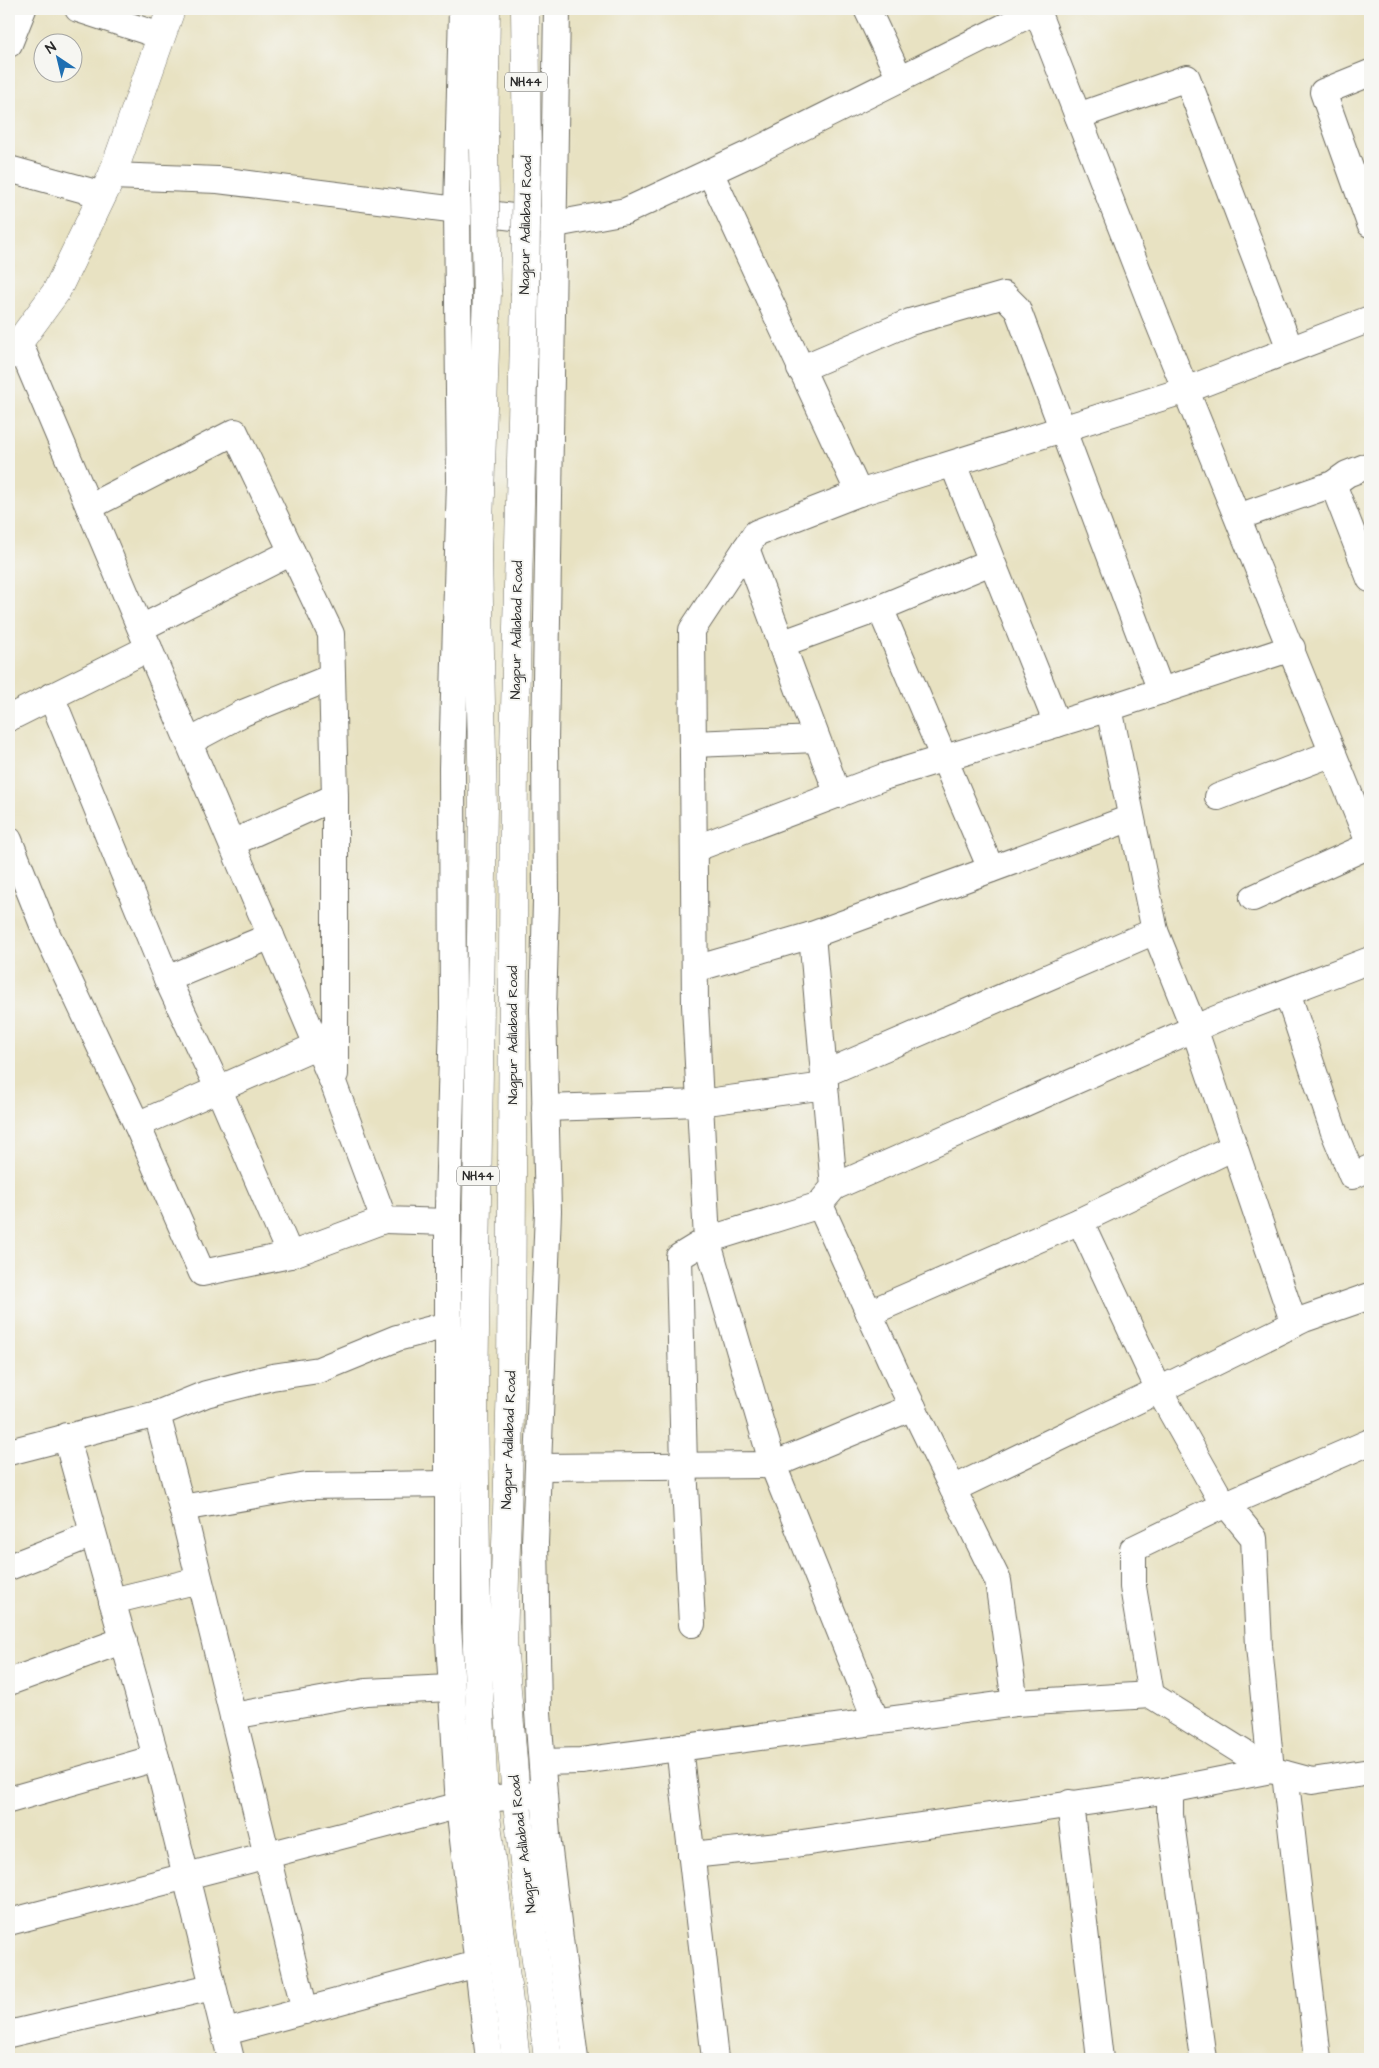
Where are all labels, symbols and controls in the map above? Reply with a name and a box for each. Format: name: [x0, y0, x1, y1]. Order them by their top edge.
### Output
north arrow: [32, 32, 82, 82]
text: N: [42, 37, 61, 59]
road number: NH44: [505, 72, 547, 91]
street label: Nagpur Adilabad Road: [515, 155, 537, 295]
street label: Nagpur Adilabad Road: [506, 560, 528, 700]
street label: Nagpur Adilabad Road: [503, 966, 523, 1104]
road number: NH44: [457, 1166, 499, 1186]
street label: Nagpur Adilabad Road: [497, 1370, 521, 1510]
street label: Nagpur Adilabad Road: [505, 1774, 541, 1914]

